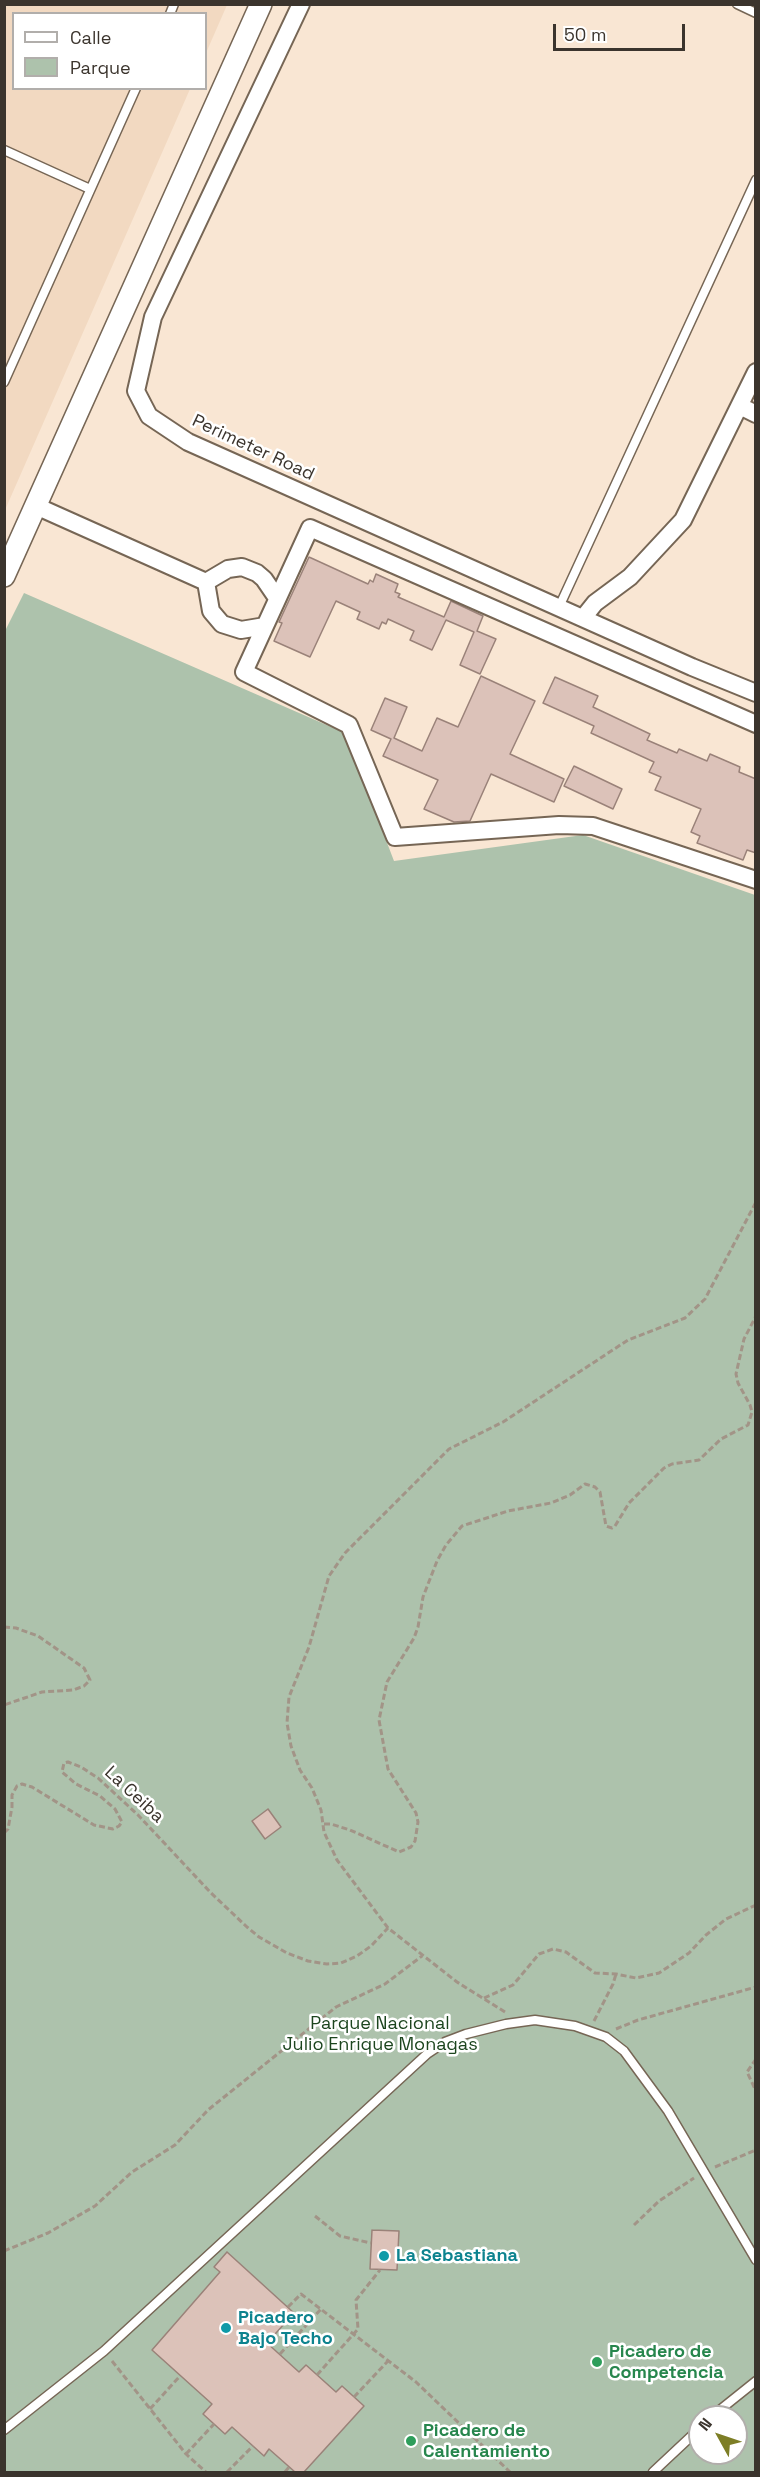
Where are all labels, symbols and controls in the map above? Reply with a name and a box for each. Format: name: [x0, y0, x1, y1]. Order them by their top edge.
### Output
legend: [12, 12, 207, 90]
scale bar: [556, 12, 688, 50]
text: 50 m: [564, 23, 606, 46]
text: Calle: [70, 26, 111, 49]
text: Parque: [70, 56, 131, 79]
street label: Perimeter Road: [188, 410, 318, 486]
street label: La Ceiba: [100, 1762, 168, 1828]
park label: Parque Nacional Julio Enrique Monagas: [282, 2013, 478, 2056]
place label: La Sebastiana: [396, 2245, 518, 2267]
marker: La Sebastiana: [377, 2249, 391, 2263]
place label: Picadero Bajo Techo: [238, 2307, 333, 2350]
marker: Picadero Bajo Techo: [219, 2321, 233, 2335]
place label: Picadero de Competencia: [609, 2341, 724, 2384]
marker: Picadero de Competencia: [590, 2355, 604, 2369]
north arrow: [688, 2405, 748, 2465]
text: N: [694, 2414, 717, 2435]
place label: Picadero de Calentamiento: [423, 2420, 550, 2462]
marker: Picadero de Calentamiento: [404, 2434, 418, 2448]

